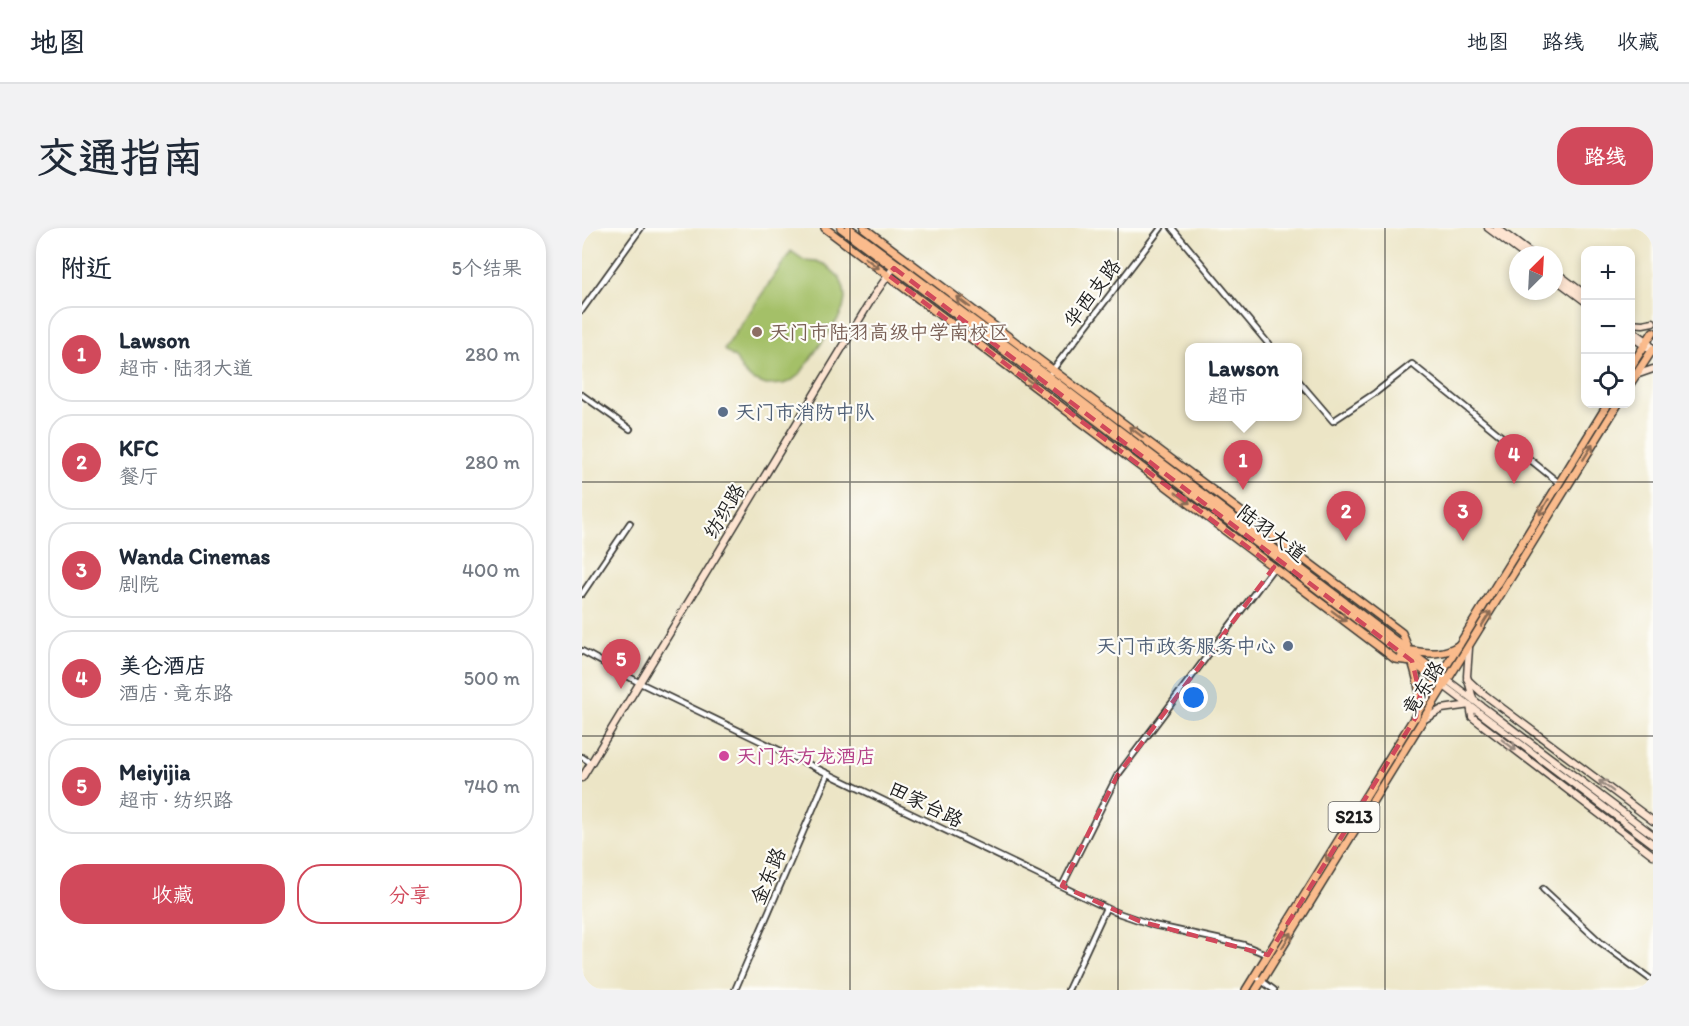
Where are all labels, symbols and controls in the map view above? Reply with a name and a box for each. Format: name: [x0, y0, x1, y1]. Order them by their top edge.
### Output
text: 地图: [30, 25, 86, 59]
text: 地图: [1467, 29, 1509, 54]
text: 路线: [1542, 29, 1584, 54]
text: 收藏: [1617, 29, 1659, 54]
button: 路线: [1557, 127, 1653, 185]
text: 交通指南: [36, 132, 204, 183]
north arrow: [1509, 246, 1563, 300]
map controls: [1581, 246, 1635, 408]
button: +: [1581, 246, 1635, 300]
text: 附近: [60, 252, 112, 284]
street label: 华西支路: [1058, 253, 1126, 332]
text: 5个结果: [452, 256, 522, 280]
one-way arrow: [864, 257, 880, 269]
one-way arrow: [956, 296, 972, 309]
button: −: [1581, 300, 1635, 354]
place label: 天门市陆羽高级中学南校区: [769, 320, 1009, 344]
marker: 天门市陆羽高级中学南校区: [750, 325, 764, 339]
text: Lawson: [119, 327, 190, 354]
text: 1: [77, 342, 86, 366]
text: 280 m: [465, 342, 520, 366]
popup: [1185, 343, 1302, 421]
button: locate: [1581, 354, 1635, 408]
text: Lawson: [1208, 355, 1279, 382]
text: 超市 · 陆羽大道: [119, 356, 253, 380]
one-way arrow: [1020, 374, 1036, 387]
text: 超市: [1208, 384, 1248, 408]
place label: 天门市消防中队: [735, 400, 875, 424]
marker: 天门市消防中队: [716, 405, 730, 419]
one-way arrow: [1128, 426, 1144, 438]
pin: 4: [1494, 434, 1534, 484]
text: KFC: [119, 435, 159, 462]
pin: 1: [1224, 440, 1262, 490]
one-way arrow: [1583, 444, 1595, 461]
text: 2: [76, 450, 87, 474]
text: 280 m: [465, 450, 520, 474]
text: 餐厅: [119, 464, 159, 488]
street label: 纺织路: [698, 478, 750, 543]
one-way arrow: [1175, 492, 1191, 505]
pin: 2: [1326, 492, 1365, 541]
pin: 3: [1444, 492, 1482, 541]
one-way arrow: [1538, 498, 1550, 515]
street label: 陆羽大道: [1233, 499, 1311, 567]
text: Wanda Cinemas: [119, 543, 270, 570]
text: 3: [76, 558, 87, 582]
text: 400 m: [462, 558, 520, 582]
text: 剧院: [119, 572, 159, 596]
one-way arrow: [1330, 610, 1346, 622]
one-way arrow: [1480, 610, 1493, 627]
place label: 天门市政务服务中心: [1096, 634, 1276, 658]
marker: 天门市政务服务中心: [1281, 639, 1295, 653]
pin: 5: [602, 640, 640, 689]
text: 美仑酒店: [119, 652, 207, 679]
street label: 竟东路: [1397, 655, 1450, 720]
text: 4: [75, 666, 88, 690]
text: 500 m: [464, 666, 520, 690]
text: 酒店 · 竟东路: [119, 681, 233, 705]
your location: [1179, 683, 1208, 712]
one-way arrow: [1500, 739, 1516, 752]
place label: 天门东方龙酒店: [736, 744, 876, 768]
marker: 天门东方龙酒店: [717, 749, 731, 763]
text: Meiyijia: [119, 759, 190, 786]
text: 5: [76, 774, 87, 798]
text: 740 m: [464, 774, 520, 798]
street label: 田家台路: [885, 776, 968, 833]
one-way arrow: [1599, 780, 1615, 792]
text: 超市 · 纺织路: [119, 788, 233, 812]
road number: S213: [1328, 802, 1380, 832]
street label: 金东路: [745, 843, 791, 908]
one-way arrow: [1325, 845, 1337, 862]
button: 收藏: [60, 864, 285, 924]
button: 分享: [297, 864, 522, 924]
one-way arrow: [1282, 932, 1294, 949]

